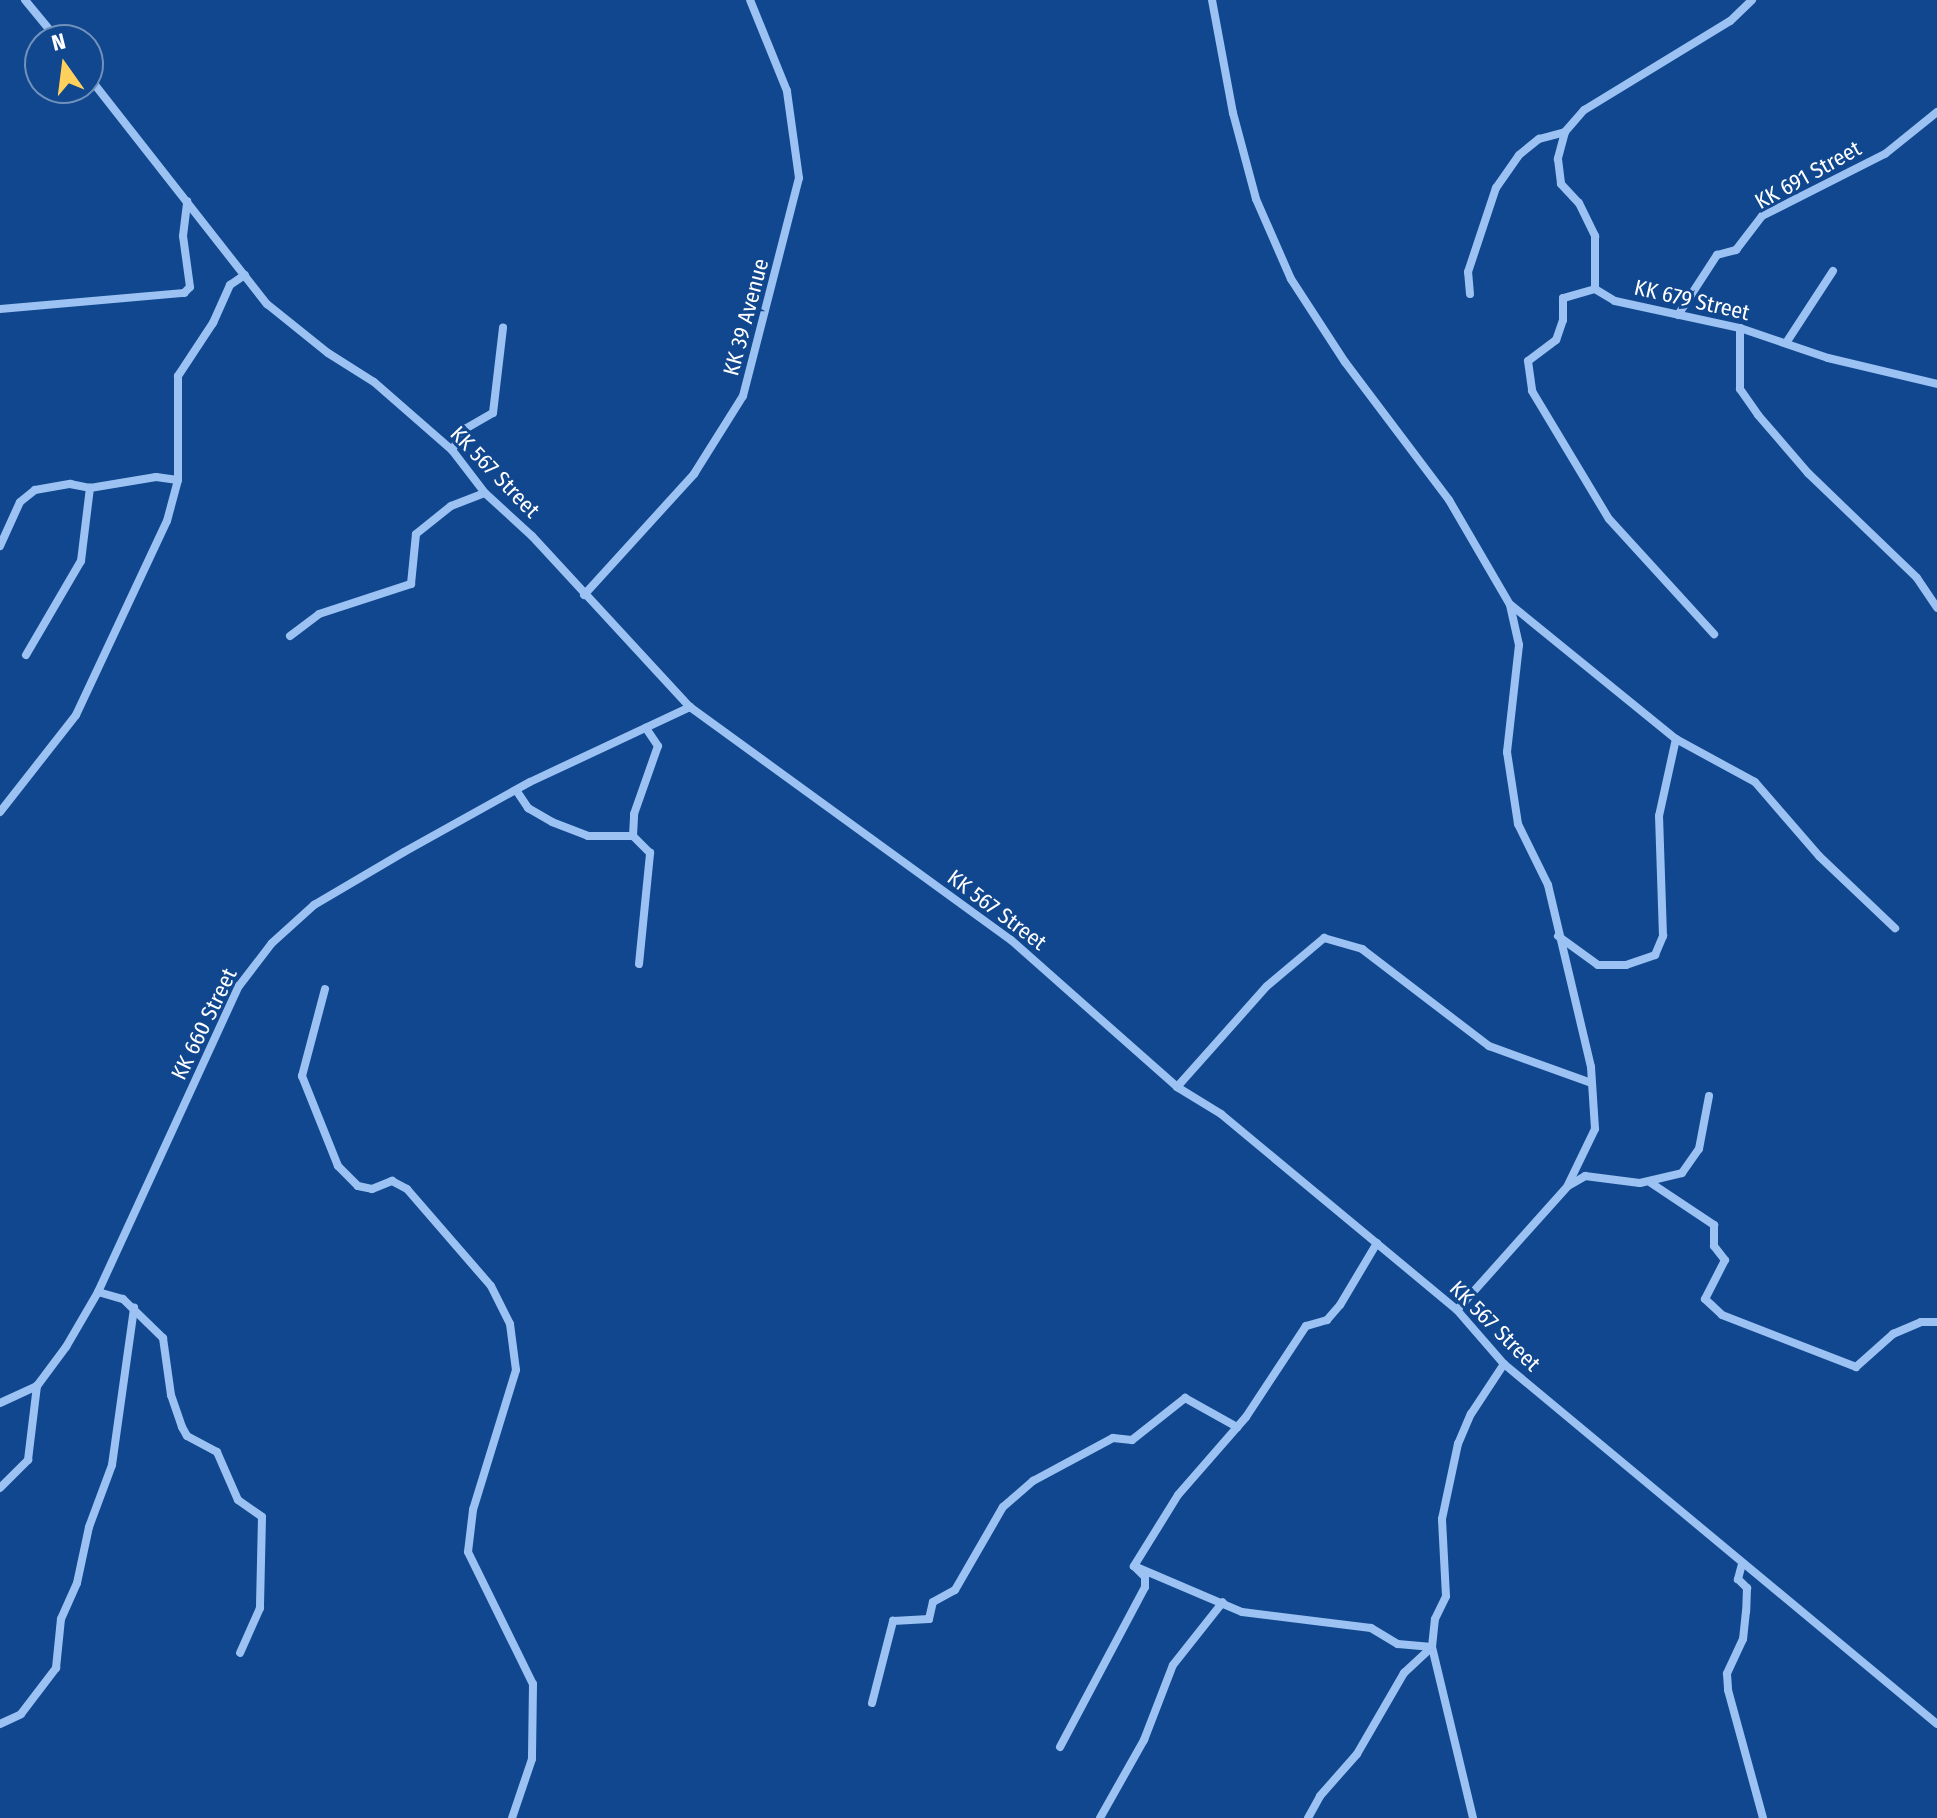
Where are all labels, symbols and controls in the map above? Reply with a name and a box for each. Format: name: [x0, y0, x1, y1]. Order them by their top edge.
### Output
north arrow: [24, 24, 104, 104]
text: N: [49, 27, 68, 57]
street label: KK 691 Street: [1750, 135, 1866, 215]
street label: KK 39 Avenue: [718, 256, 774, 378]
street label: KK 679 Street: [1632, 274, 1752, 326]
street label: KK 567 Street: [445, 421, 545, 523]
street label: KK 567 Street: [942, 864, 1052, 956]
street label: KK 660 Street: [166, 964, 242, 1084]
street label: KK 567 Street: [1444, 1275, 1546, 1377]

